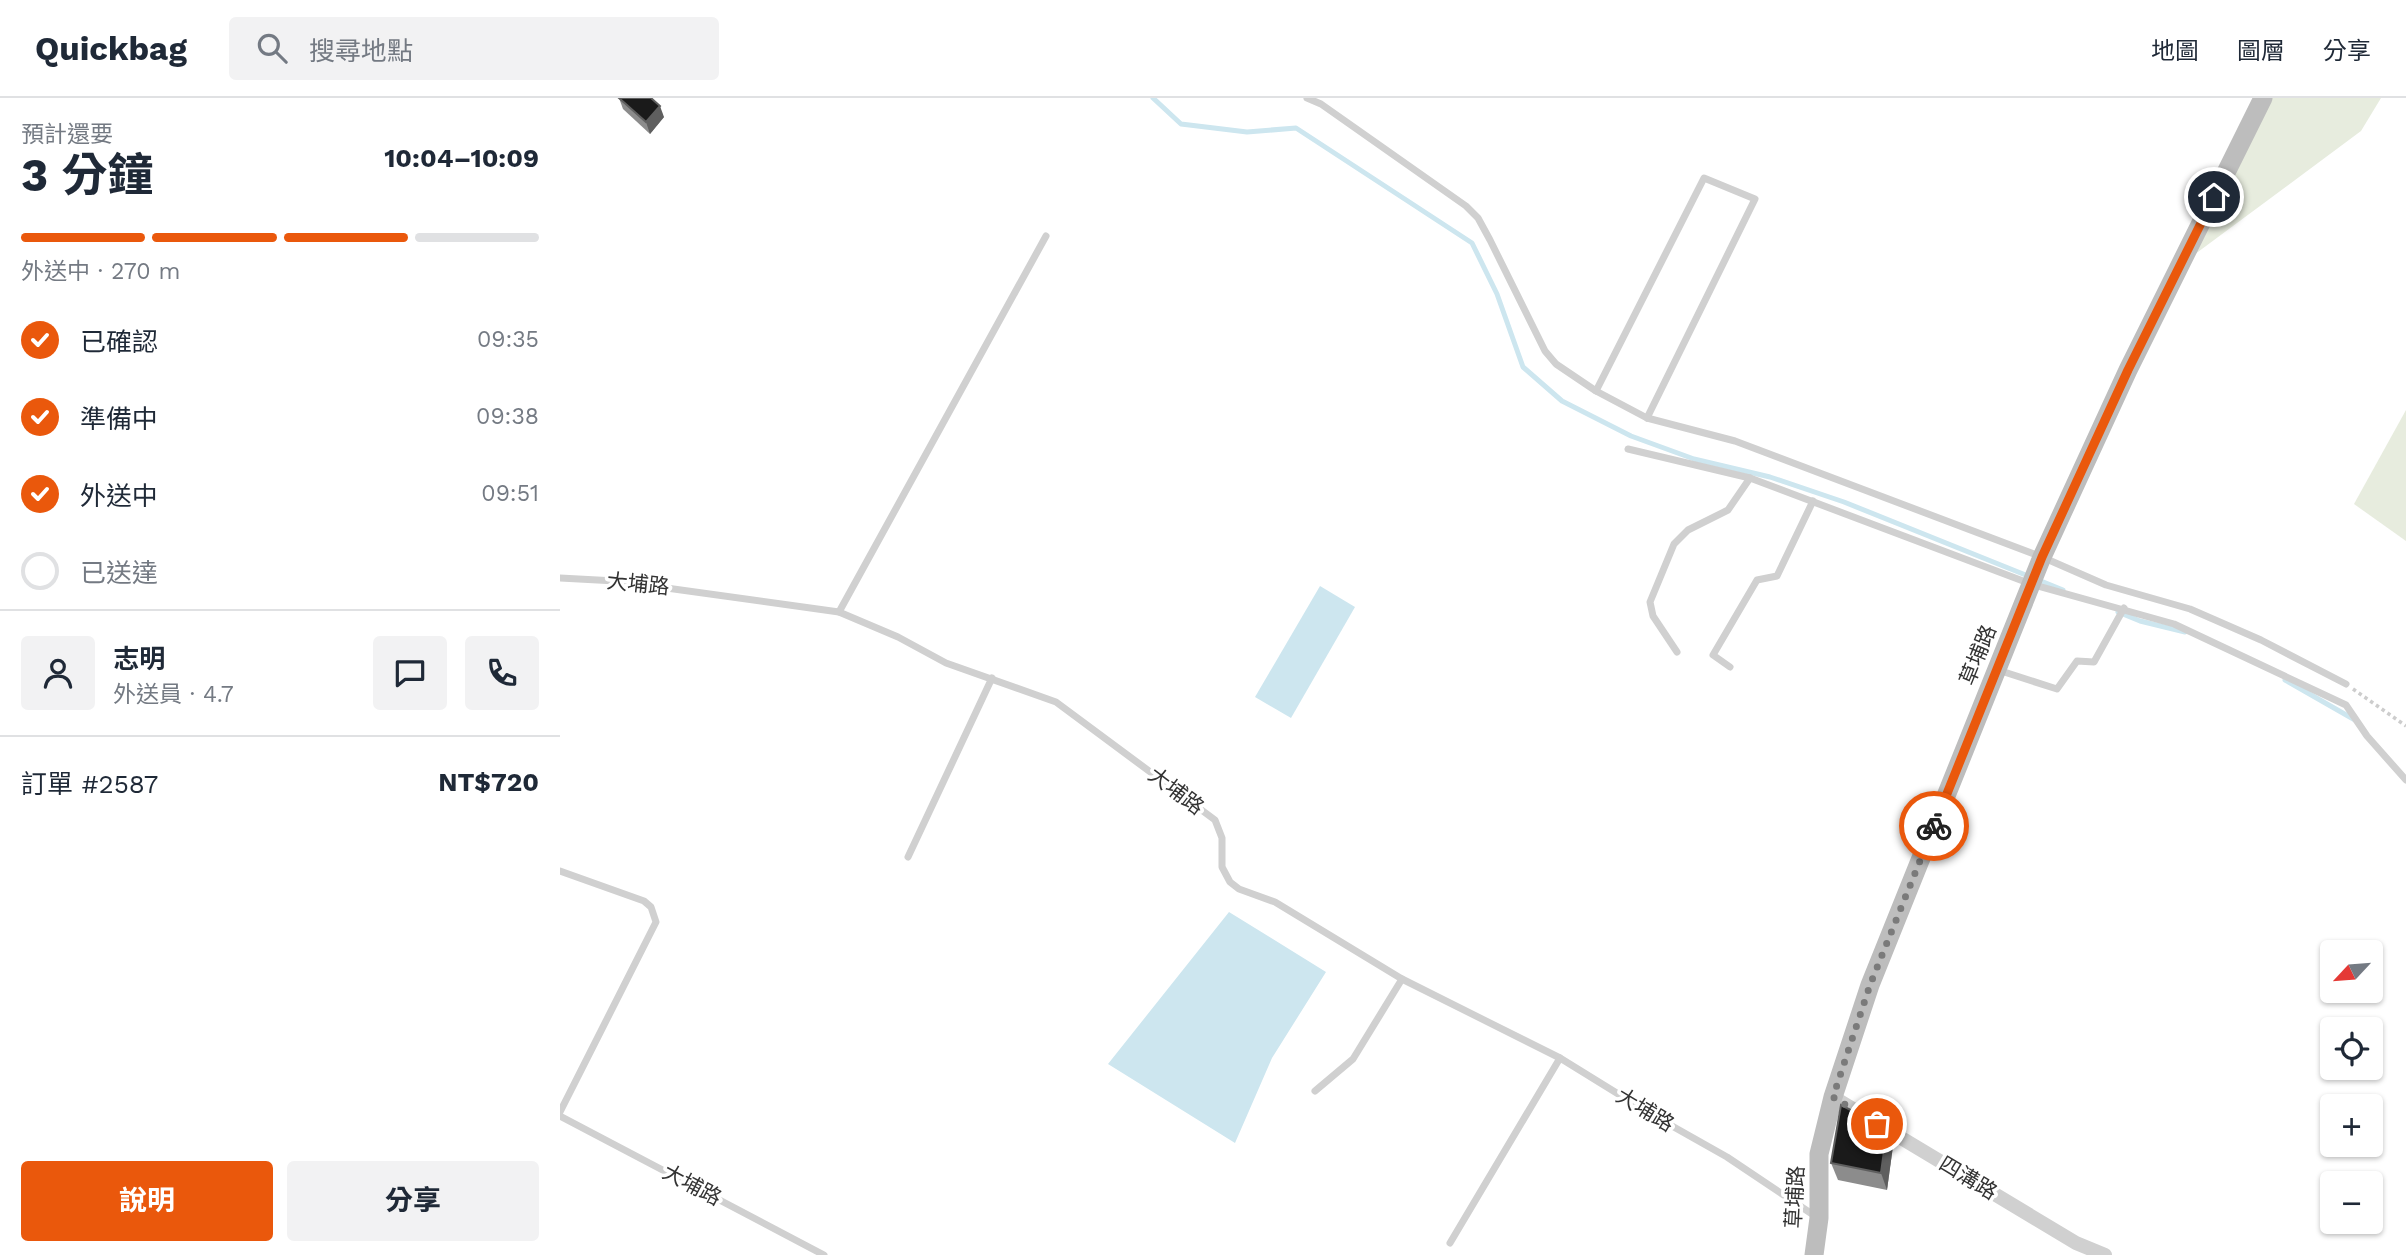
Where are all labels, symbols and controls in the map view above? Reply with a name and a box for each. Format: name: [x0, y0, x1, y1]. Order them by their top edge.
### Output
search box: [229, 17, 719, 80]
text: Quickbag: [35, 29, 187, 68]
icon: search: [253, 29, 291, 67]
text: 搜尋地點: [309, 36, 413, 66]
text: 地圖: [2151, 37, 2199, 65]
text: 圖層: [2237, 37, 2285, 65]
text: 分享: [2323, 37, 2371, 65]
text: 預計還要: [21, 121, 113, 148]
text: 10:04–10:09: [384, 143, 539, 173]
text: 3 分鐘: [21, 148, 153, 202]
pin: [2184, 167, 2244, 227]
icon: home: [2195, 178, 2233, 216]
text: 外送中 · 270 m: [21, 258, 180, 285]
icon: check: [21, 321, 59, 359]
text: 09:35: [477, 326, 539, 353]
text: 已確認: [80, 327, 158, 357]
icon: check: [21, 398, 59, 436]
text: 09:38: [476, 403, 539, 430]
text: 準備中: [80, 404, 158, 434]
icon: check: [21, 475, 59, 513]
text: 09:51: [481, 480, 539, 507]
text: 外送中: [80, 481, 158, 511]
text: 已送達: [80, 558, 158, 588]
street label: 大埔路: [605, 568, 671, 599]
street label: 草埔路: [1954, 621, 2001, 689]
button: person: [21, 636, 95, 710]
button: chat: [373, 636, 447, 710]
button: phone: [465, 636, 539, 710]
text: 志明: [113, 644, 165, 674]
text: 外送員 · 4.7: [113, 681, 234, 708]
street label: 大埔路: [1144, 762, 1209, 820]
text: NT$720: [438, 767, 539, 797]
text: 訂單 #2587: [21, 769, 158, 799]
courier: [1899, 791, 1969, 861]
icon: bike: [1915, 807, 1953, 845]
north arrow: [2320, 940, 2384, 1003]
map controls: [2320, 940, 2383, 1234]
button: locate: [2320, 1017, 2383, 1080]
street label: 大埔路: [1612, 1083, 1679, 1137]
pin: [1847, 1094, 1907, 1154]
button: +: [2320, 1094, 2383, 1157]
icon: bag: [1858, 1105, 1896, 1143]
street label: 四溝路: [1935, 1151, 2002, 1205]
street label: 大埔路: [659, 1159, 726, 1210]
button: 說明: [21, 1161, 273, 1241]
button: 分享: [287, 1161, 539, 1241]
street label: 草埔路: [1780, 1165, 1809, 1229]
button: −: [2320, 1171, 2383, 1234]

